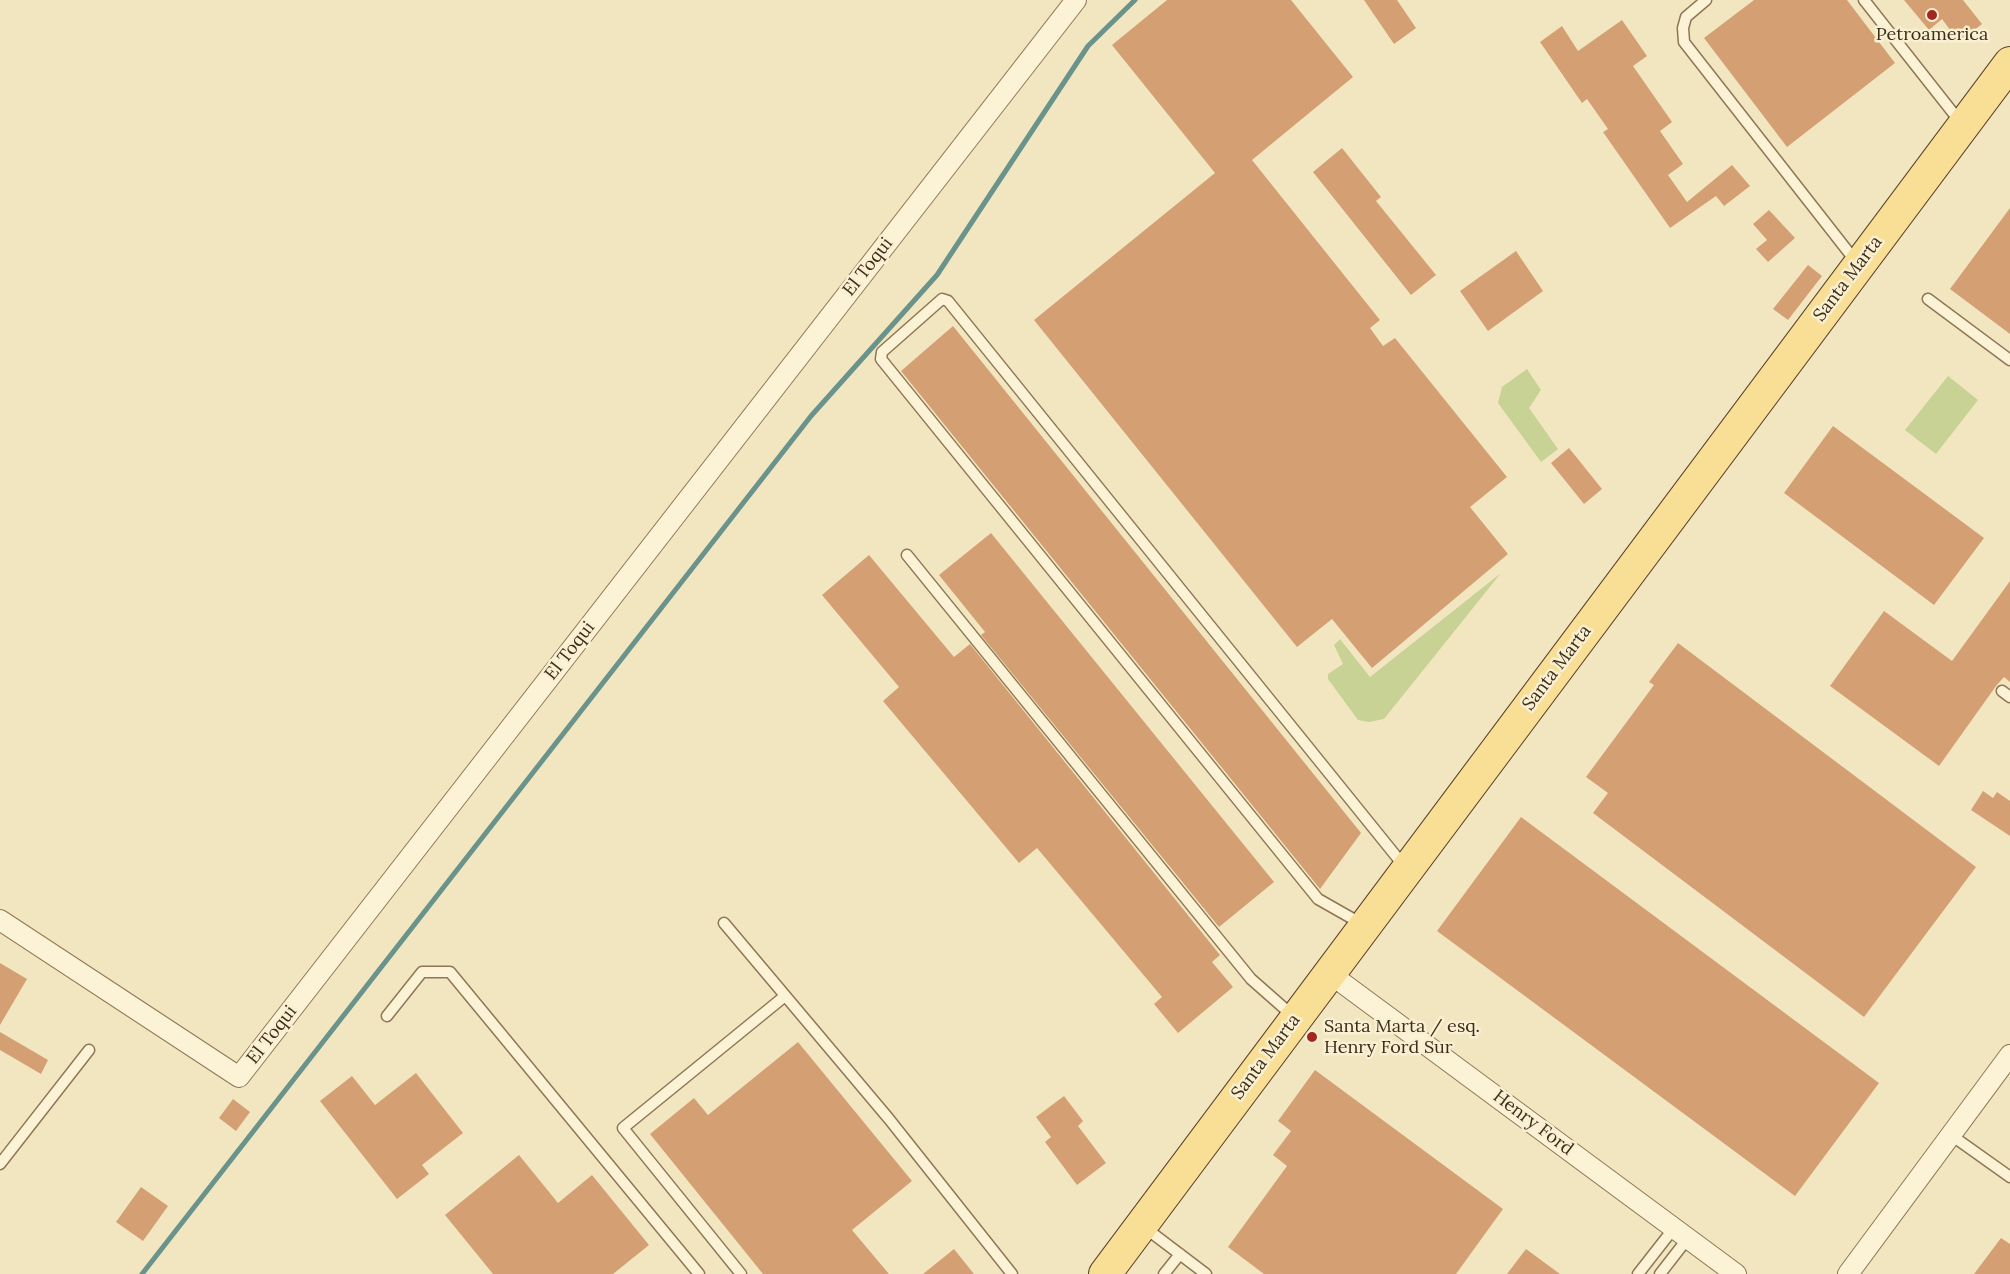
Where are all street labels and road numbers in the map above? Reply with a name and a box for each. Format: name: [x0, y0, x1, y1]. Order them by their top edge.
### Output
street label: Santa Marta: [1809, 232, 1887, 326]
street label: El Toqui: [839, 233, 897, 301]
street label: El Toqui: [541, 617, 599, 685]
street label: Santa Marta: [1518, 621, 1596, 715]
street label: El Toqui: [243, 1001, 301, 1069]
street label: Santa Marta: [1227, 1010, 1305, 1104]
street label: Henry Ford: [1488, 1086, 1578, 1160]

